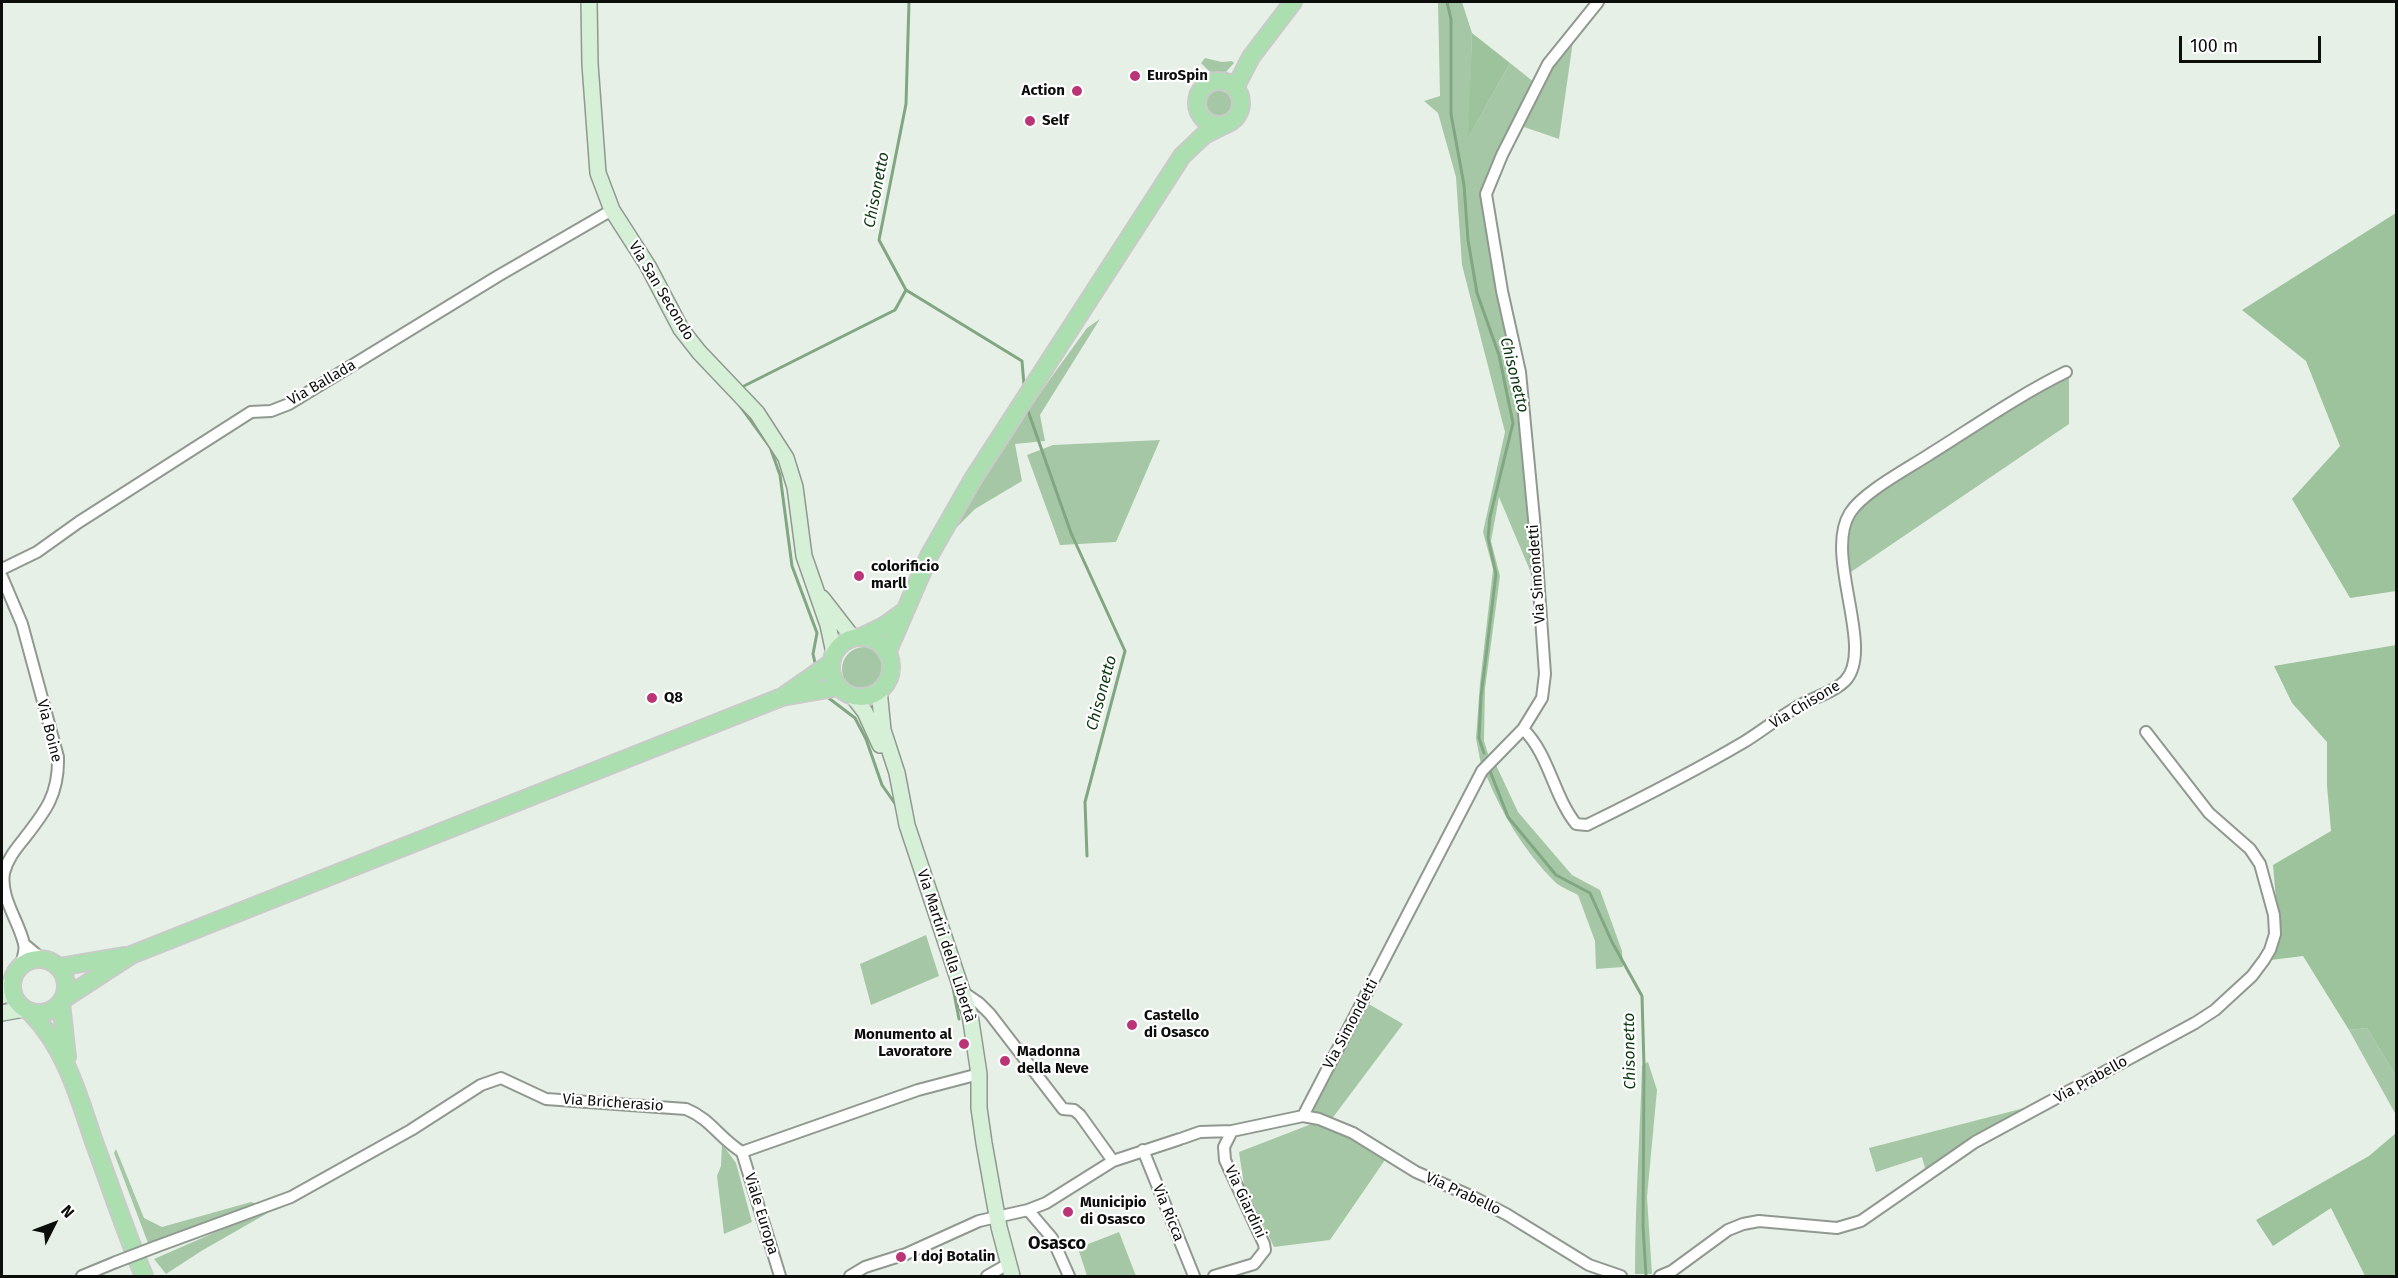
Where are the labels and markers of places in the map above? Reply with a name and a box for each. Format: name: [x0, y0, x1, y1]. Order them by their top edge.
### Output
place label: EuroSpin: [1147, 67, 1208, 85]
marker: EuroSpin: [1128, 69, 1142, 83]
place label: Action: [1022, 82, 1065, 100]
marker: Action: [1070, 84, 1084, 98]
place label: Self: [1042, 112, 1069, 130]
marker: Self: [1023, 114, 1037, 128]
place label: colorificio marll: [871, 558, 939, 593]
marker: colorificio marll: [852, 569, 866, 583]
place label: Q8: [664, 689, 683, 707]
marker: Q8: [645, 691, 659, 705]
place label: Castello di Osasco: [1144, 1007, 1209, 1042]
marker: Castello di Osasco: [1125, 1018, 1139, 1032]
place label: Monumento al Lavoratore: [854, 1026, 952, 1061]
marker: Monumento al Lavoratore: [957, 1037, 971, 1051]
place label: Madonna della Neve: [1017, 1043, 1089, 1078]
marker: Madonna della Neve: [998, 1054, 1012, 1068]
place label: Municipio di Osasco: [1080, 1194, 1147, 1229]
marker: Municipio di Osasco: [1061, 1205, 1075, 1219]
place label: I doj Botalin: [913, 1248, 996, 1266]
marker: I doj Botalin: [894, 1250, 908, 1264]

